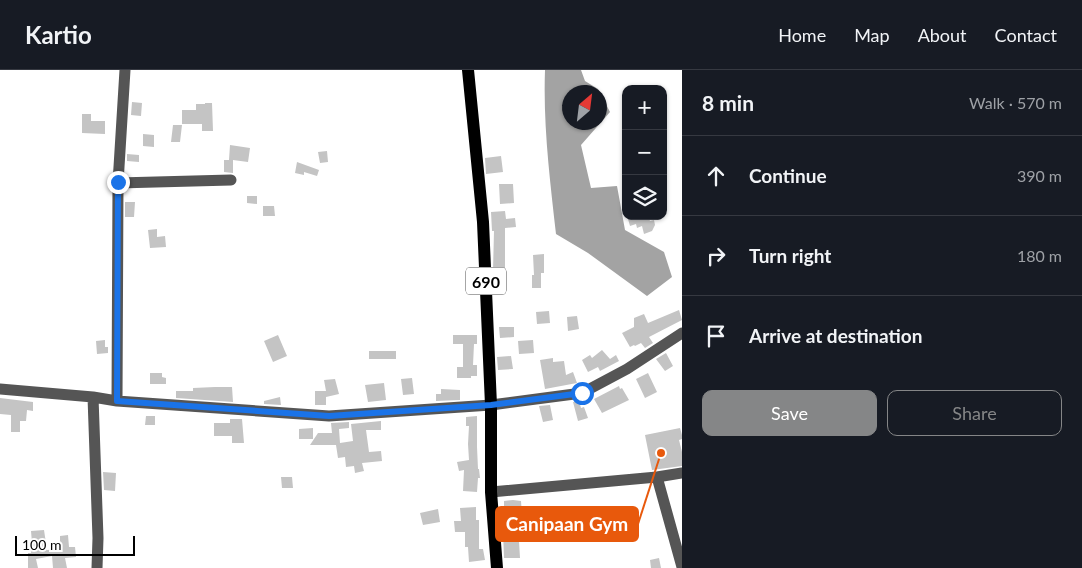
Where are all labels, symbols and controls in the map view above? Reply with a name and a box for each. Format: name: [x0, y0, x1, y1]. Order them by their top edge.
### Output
text: Kartio: [25, 20, 92, 49]
text: Home: [778, 24, 826, 46]
text: Map: [854, 24, 890, 46]
text: About: [918, 24, 967, 46]
text: Contact: [995, 24, 1057, 46]
north arrow: [562, 85, 607, 130]
map controls: [622, 85, 667, 220]
button: +: [622, 85, 667, 130]
text: 8 min: [702, 90, 754, 115]
text: Walk · 570 m: [969, 93, 1062, 112]
button: −: [622, 130, 667, 175]
icon: ahead: [702, 162, 730, 190]
text: Continue: [749, 164, 827, 187]
text: 390 m: [1017, 166, 1062, 185]
route end: [107, 171, 130, 194]
button: layers: [622, 175, 667, 220]
icon: right: [702, 242, 730, 270]
text: Turn right: [749, 244, 831, 267]
text: 180 m: [1017, 246, 1062, 265]
road number: 690: [466, 268, 506, 295]
icon: arrive: [702, 322, 730, 350]
text: Arrive at destination: [749, 324, 922, 347]
route start: [571, 382, 594, 405]
button: Save: [702, 390, 877, 436]
button: Share: [887, 390, 1062, 436]
callout: Canipaan Gym: [496, 507, 638, 541]
text: Canipaan Gym: [506, 512, 628, 535]
scale bar: [15, 533, 135, 556]
text: 100 m: [22, 536, 61, 553]

